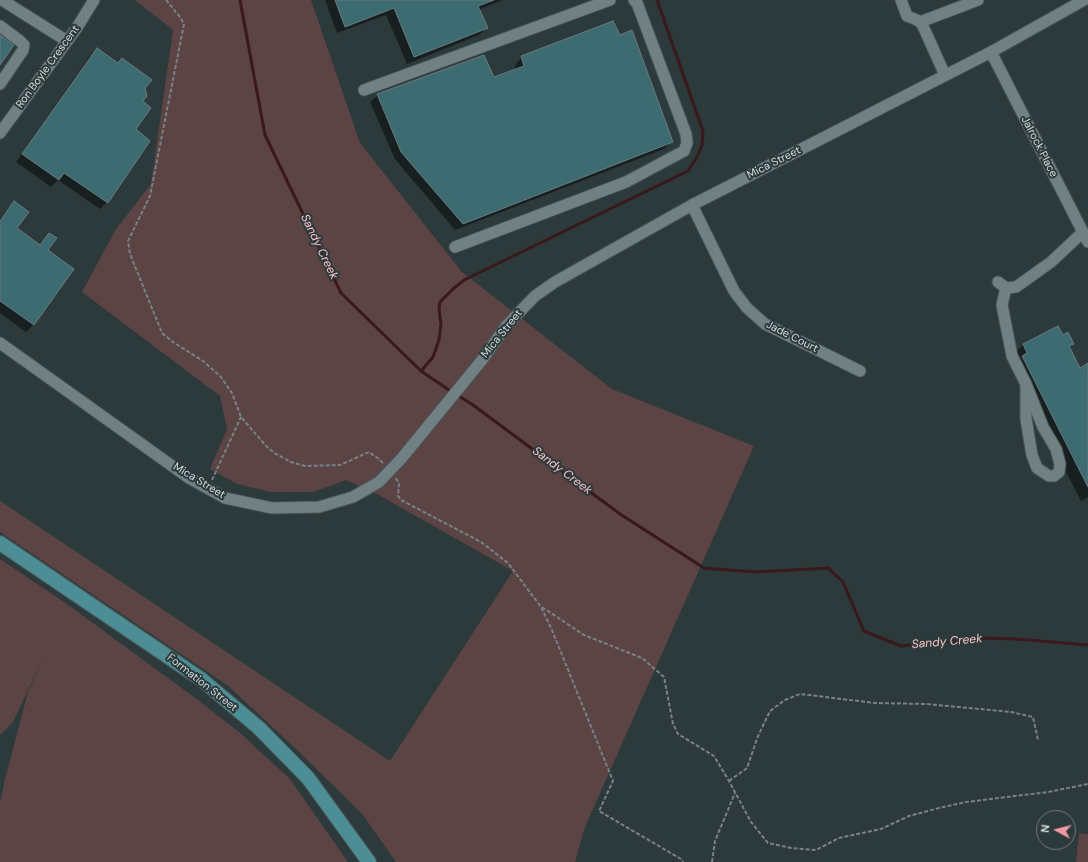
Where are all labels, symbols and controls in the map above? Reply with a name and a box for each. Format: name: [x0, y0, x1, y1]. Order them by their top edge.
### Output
street label: Ron Boyle Crescent: [14, 23, 82, 111]
street label: Jalrock Place: [1018, 114, 1060, 180]
street label: Mica Street: [745, 144, 803, 182]
water label: Sandy Creek: [297, 212, 341, 282]
street label: Mica Street: [479, 307, 525, 361]
street label: Jade Court: [764, 318, 820, 356]
water label: Sandy Creek: [529, 444, 595, 498]
street label: Mica Street: [171, 460, 227, 502]
water label: Sandy Creek: [911, 632, 983, 652]
street label: Formation Street: [164, 651, 240, 715]
north arrow: [1036, 810, 1076, 850]
text: N: [1038, 824, 1053, 833]

